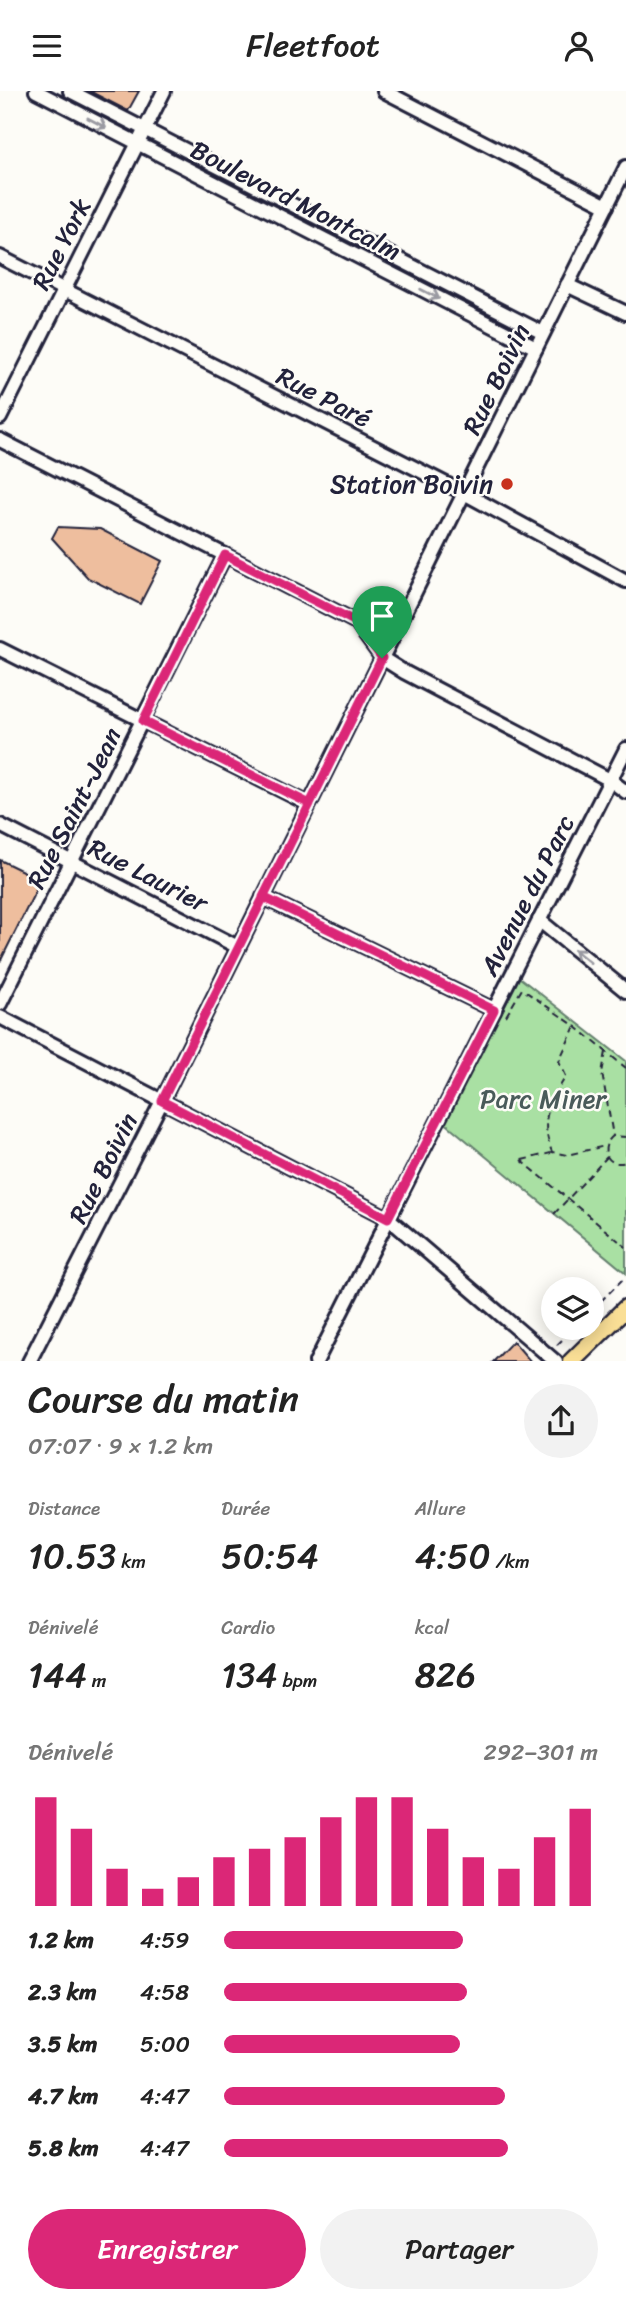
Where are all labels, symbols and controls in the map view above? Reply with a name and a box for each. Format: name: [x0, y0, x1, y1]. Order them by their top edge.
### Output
text: Fleetfoot: [246, 17, 380, 74]
icon: menu: [28, 27, 66, 65]
icon: person: [560, 27, 598, 65]
one-way arrow: [86, 116, 106, 130]
street label: Boulevard Montcalm: [182, 127, 410, 273]
street label: Rue York: [18, 190, 104, 298]
one-way arrow: [419, 287, 439, 301]
street label: Rue Boivin: [449, 315, 543, 443]
street label: Rue Paré: [268, 353, 380, 441]
place label: Station Boivin: [330, 461, 493, 507]
marker: Station Boivin: [499, 476, 515, 492]
pin: [352, 586, 412, 658]
icon: arrive: [363, 597, 401, 635]
street label: Rue Saint-Jean: [13, 719, 135, 897]
street label: Avenue du Parc: [466, 806, 588, 985]
street label: Rue Laurier: [80, 825, 217, 926]
one-way arrow: [574, 948, 592, 964]
park label: Parc Miner: [480, 1076, 607, 1122]
street label: Rue Boivin: [55, 1104, 151, 1232]
map controls: [541, 1277, 604, 1340]
button: layers: [541, 1277, 604, 1340]
text: Course du matin: [28, 1366, 299, 1433]
button: share: [524, 1384, 598, 1458]
text: 07:07 · 9 × 1.2 km: [28, 1426, 213, 1467]
text: Distance: [28, 1492, 100, 1525]
text: Durée: [221, 1492, 270, 1525]
text: Allure: [415, 1492, 466, 1525]
text: 10.53: [28, 1525, 116, 1587]
text: 50:54: [221, 1525, 319, 1587]
text: 4:50: [415, 1525, 491, 1587]
text: km: [116, 1545, 146, 1578]
text: /km: [491, 1545, 530, 1578]
text: Dénivelé: [28, 1611, 98, 1644]
text: Cardio: [221, 1611, 275, 1644]
text: kcal: [415, 1611, 449, 1644]
text: 144: [28, 1644, 87, 1706]
text: 134: [221, 1644, 277, 1706]
text: 826: [415, 1644, 476, 1706]
text: m: [87, 1664, 106, 1697]
text: bpm: [277, 1664, 317, 1697]
text: Dénivelé: [28, 1732, 113, 1773]
text: 292–301 m: [484, 1732, 598, 1773]
text: 1.2 km: [28, 1920, 94, 1961]
text: 4:59: [140, 1920, 190, 1961]
text: 2.3 km: [28, 1972, 97, 2013]
text: 4:58: [140, 1972, 189, 2013]
text: 3.5 km: [28, 2024, 97, 2065]
text: 5:00: [140, 2024, 190, 2065]
text: 4.7 km: [28, 2076, 98, 2117]
text: 4:47: [140, 2076, 189, 2117]
text: 5.8 km: [28, 2128, 99, 2169]
text: 4:47: [140, 2128, 189, 2169]
button: Enregistrer: [28, 2209, 306, 2289]
button: Partager: [320, 2209, 598, 2289]

